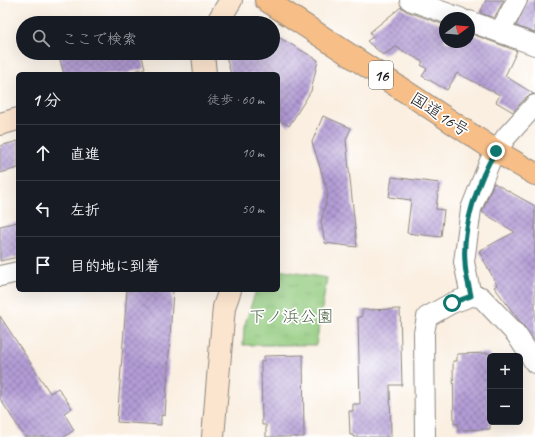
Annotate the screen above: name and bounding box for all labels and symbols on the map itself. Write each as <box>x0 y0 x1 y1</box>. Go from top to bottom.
north arrow <box>439 12 475 48</box>
road number: 16 <box>369 61 393 89</box>
street label: 国道16号 <box>406 88 473 141</box>
route end <box>487 142 505 160</box>
route start <box>443 294 461 312</box>
park label: 下ノ浜公園 <box>249 306 334 327</box>

